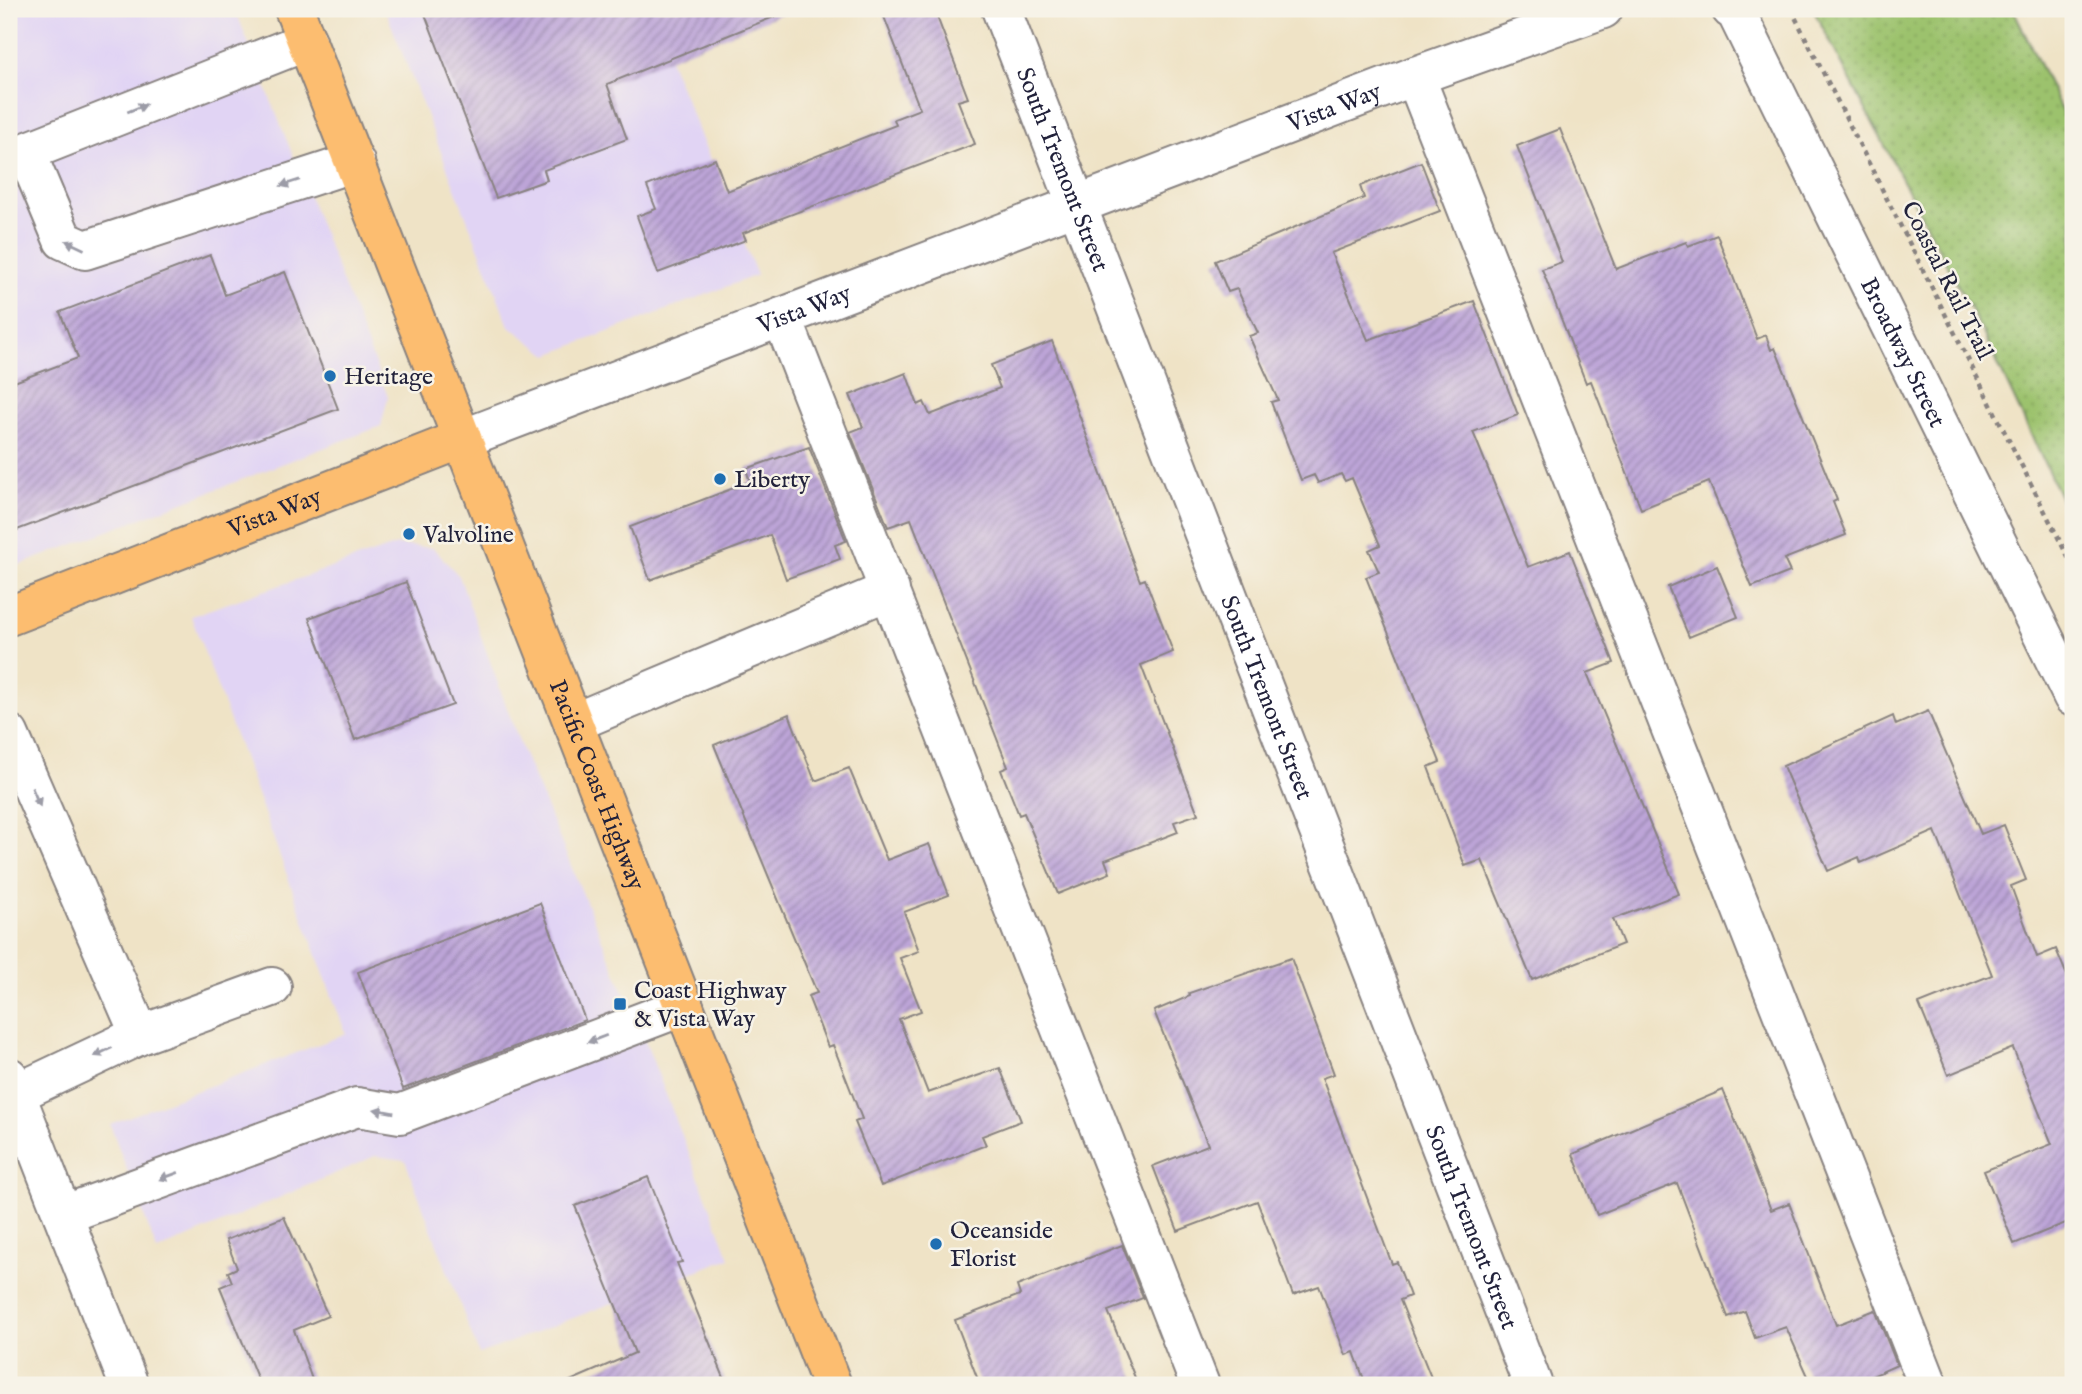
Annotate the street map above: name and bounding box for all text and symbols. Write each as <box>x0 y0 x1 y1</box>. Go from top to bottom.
street label: South Tremont Street <box>1008 63 1115 277</box>
street label: Vista Way <box>1282 76 1386 141</box>
one-way arrow <box>126 103 147 114</box>
one-way arrow <box>280 179 301 189</box>
street label: Coastal Rail Trail <box>1893 196 2000 366</box>
one-way arrow <box>65 239 85 251</box>
street label: Broadway Street <box>1852 273 1952 433</box>
street label: Vista Way <box>752 278 856 342</box>
place label: Heritage <box>344 362 433 393</box>
marker: Heritage <box>322 368 338 384</box>
place label: Liberty <box>734 465 810 496</box>
marker: Liberty <box>712 471 728 487</box>
street label: Vista Way <box>223 481 326 546</box>
place label: Valvoline <box>422 520 514 551</box>
marker: Valvoline <box>401 526 417 542</box>
street label: South Tremont Street <box>1212 591 1319 804</box>
street label: Pacific Coast Highway <box>541 676 651 895</box>
one-way arrow <box>30 787 42 807</box>
place label: Coast Highway & Vista Way <box>634 976 787 1035</box>
marker: Coast Highway & Vista Way <box>612 996 628 1012</box>
one-way arrow <box>587 1034 608 1045</box>
one-way arrow <box>93 1047 113 1058</box>
one-way arrow <box>373 1106 395 1117</box>
street label: South Tremont Street <box>1417 1121 1524 1334</box>
one-way arrow <box>159 1171 180 1182</box>
place label: Oceanside Florist <box>950 1216 1053 1275</box>
marker: Oceanside Florist <box>928 1236 944 1252</box>

